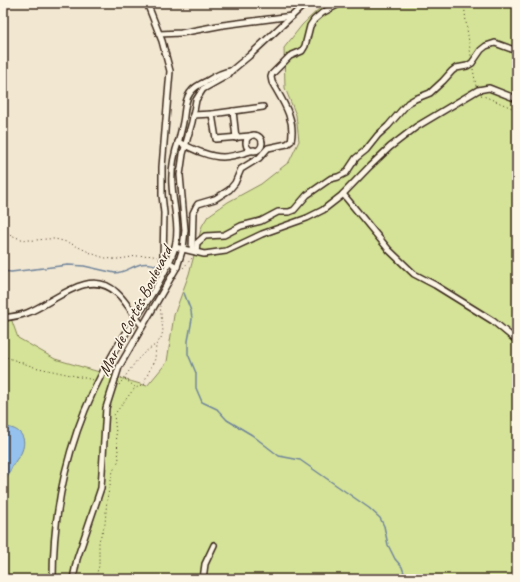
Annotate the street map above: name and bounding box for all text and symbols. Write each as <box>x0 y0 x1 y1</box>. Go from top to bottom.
street label: Mar de Cortés Boulevard <box>93 240 178 379</box>

